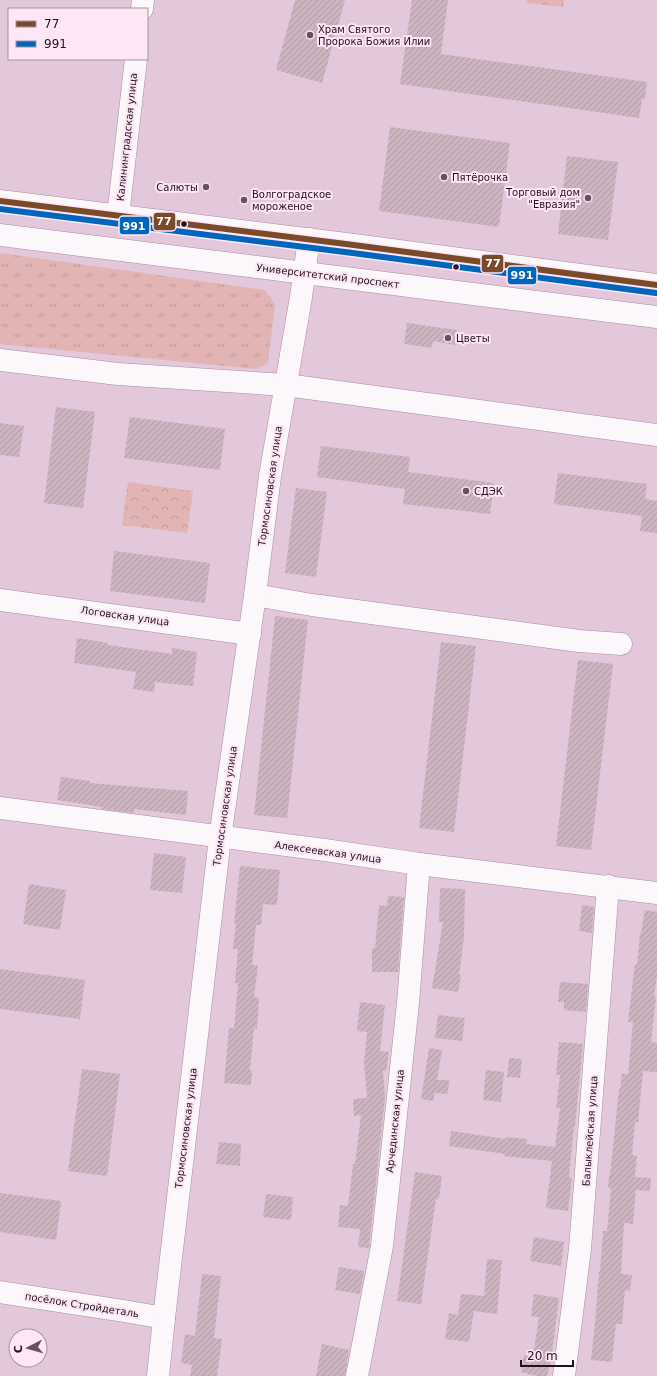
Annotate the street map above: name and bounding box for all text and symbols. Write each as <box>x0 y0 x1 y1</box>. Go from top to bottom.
legend <box>8 8 148 60</box>
text: 77 <box>44 17 59 31</box>
place label: Храм Святого Пророка Божия Илии <box>318 24 430 47</box>
marker: Храм Святого Пророка Божия Илии <box>305 30 315 40</box>
text: 991 <box>44 37 67 51</box>
street label: Калининградская улица <box>115 72 139 202</box>
marker: Пятёрочка <box>439 172 449 182</box>
place label: Пятёрочка <box>452 172 508 183</box>
place label: Салюты <box>156 182 198 193</box>
marker: Салюты <box>201 182 211 192</box>
place label: Торговый дом "Евразия" <box>505 187 580 210</box>
place label: Волгоградское мороженое <box>252 189 331 212</box>
marker: Торговый дом "Евразия" <box>583 193 593 203</box>
marker: Волгоградское мороженое <box>239 195 249 205</box>
line badge: 77 <box>153 212 176 231</box>
text: 77 <box>156 215 172 228</box>
line badge: 991 <box>119 216 150 235</box>
unlabelled marker <box>179 219 189 229</box>
text: 991 <box>123 220 145 233</box>
line badge: 77 <box>481 254 504 273</box>
text: 77 <box>485 257 501 270</box>
street label: Университетский проспект <box>256 262 400 290</box>
unlabelled marker <box>451 262 461 272</box>
line badge: 991 <box>507 266 537 285</box>
text: 991 <box>511 269 533 282</box>
marker: Цветы <box>443 333 453 343</box>
place label: Цветы <box>456 333 490 344</box>
street label: Тормосиновская улица <box>256 425 284 548</box>
marker: СДЭК <box>461 486 471 496</box>
place label: СДЭК <box>474 486 503 497</box>
street label: Логовская улица <box>80 604 170 628</box>
street label: Тормосиновская улица <box>211 745 239 868</box>
street label: Алексеевская улица <box>274 839 382 865</box>
street label: Тормосиновская улица <box>173 1067 199 1190</box>
street label: Арчединская улица <box>384 1069 406 1173</box>
street label: Балыклейская улица <box>581 1075 599 1187</box>
street label: посёлок Стройдеталь <box>24 1291 140 1319</box>
north arrow <box>8 1328 48 1368</box>
scale bar <box>521 1342 573 1368</box>
text: С <box>12 1344 25 1354</box>
text: 20 m <box>527 1349 558 1363</box>

